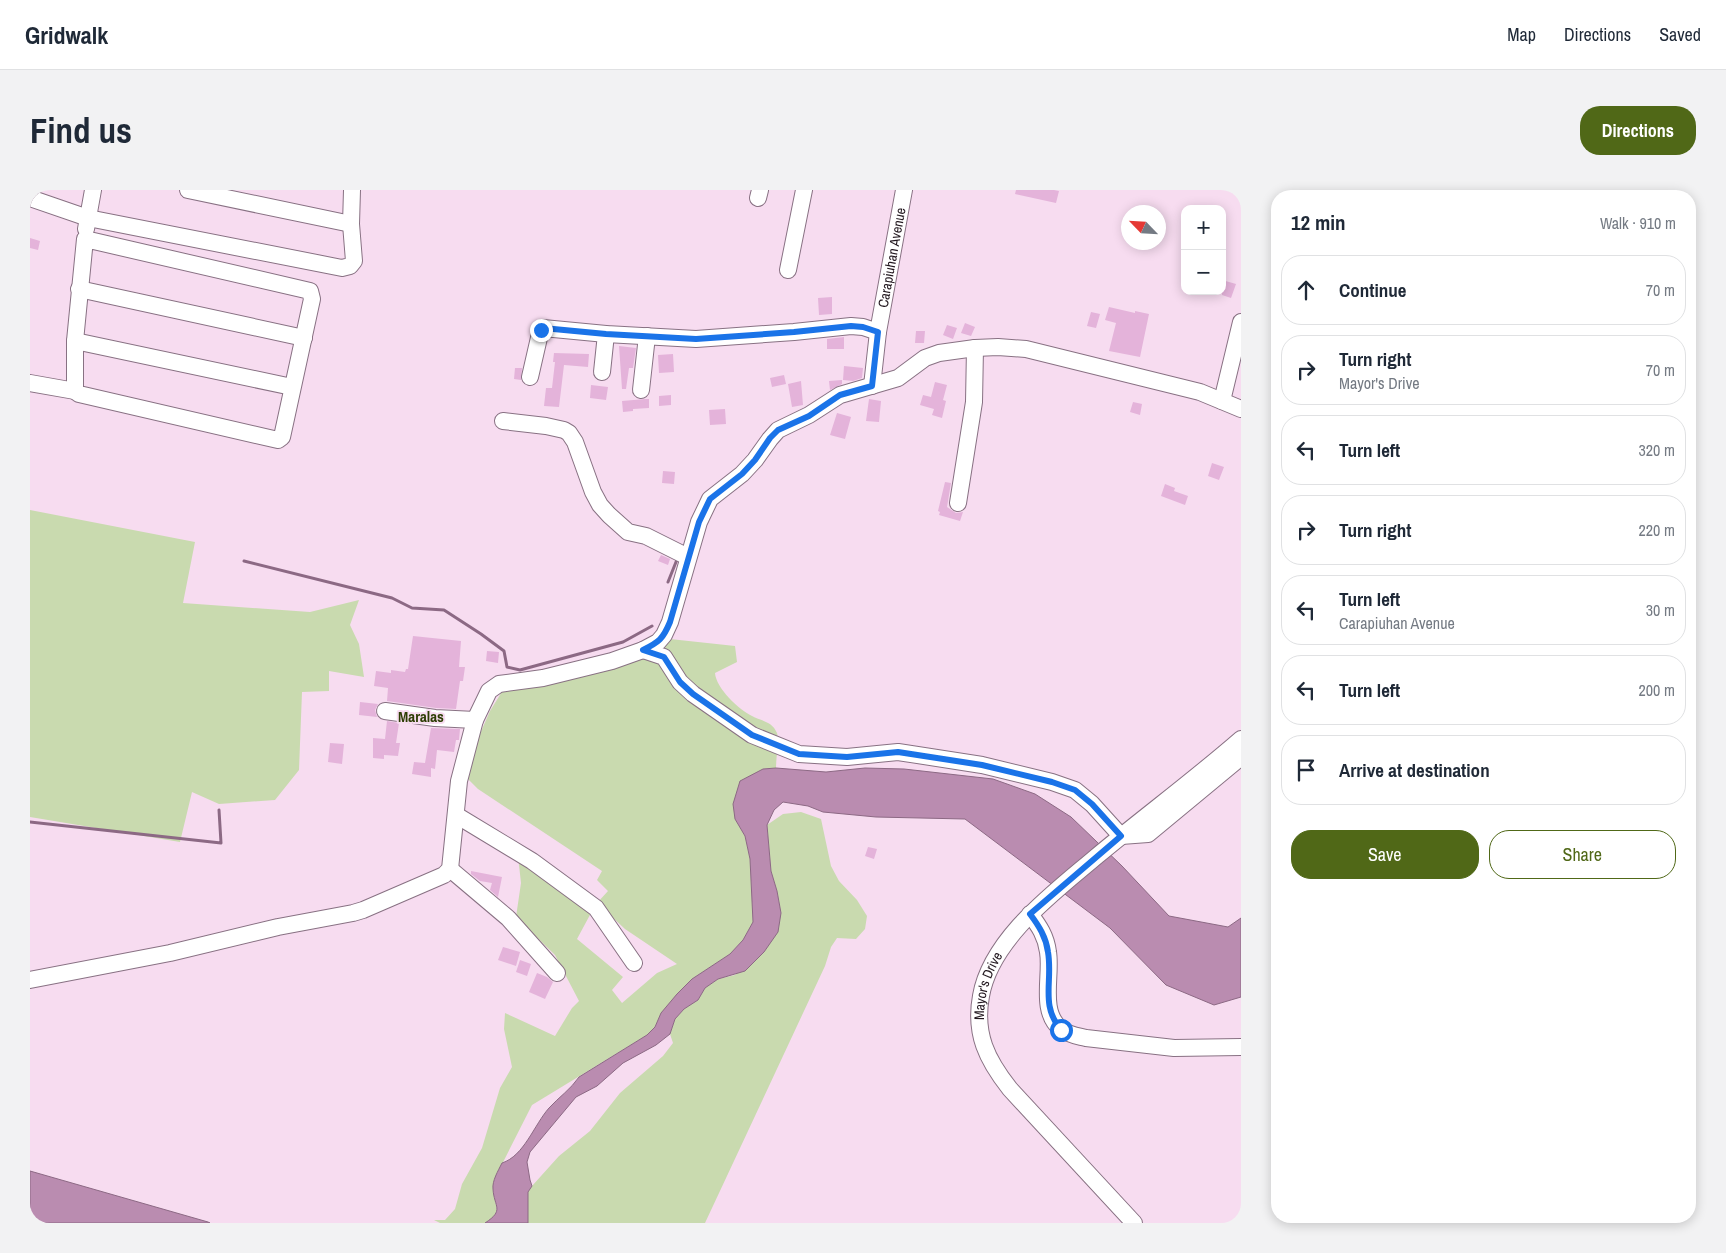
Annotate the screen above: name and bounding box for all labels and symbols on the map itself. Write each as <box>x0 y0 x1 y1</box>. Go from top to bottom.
north arrow <box>1121 205 1166 250</box>
street label: Carapiuhan Avenue <box>874 206 910 309</box>
route end <box>530 319 553 342</box>
district label: Maralas <box>398 706 444 727</box>
street label: Mayor's Drive <box>970 948 1006 1020</box>
route start <box>1050 1019 1073 1042</box>

